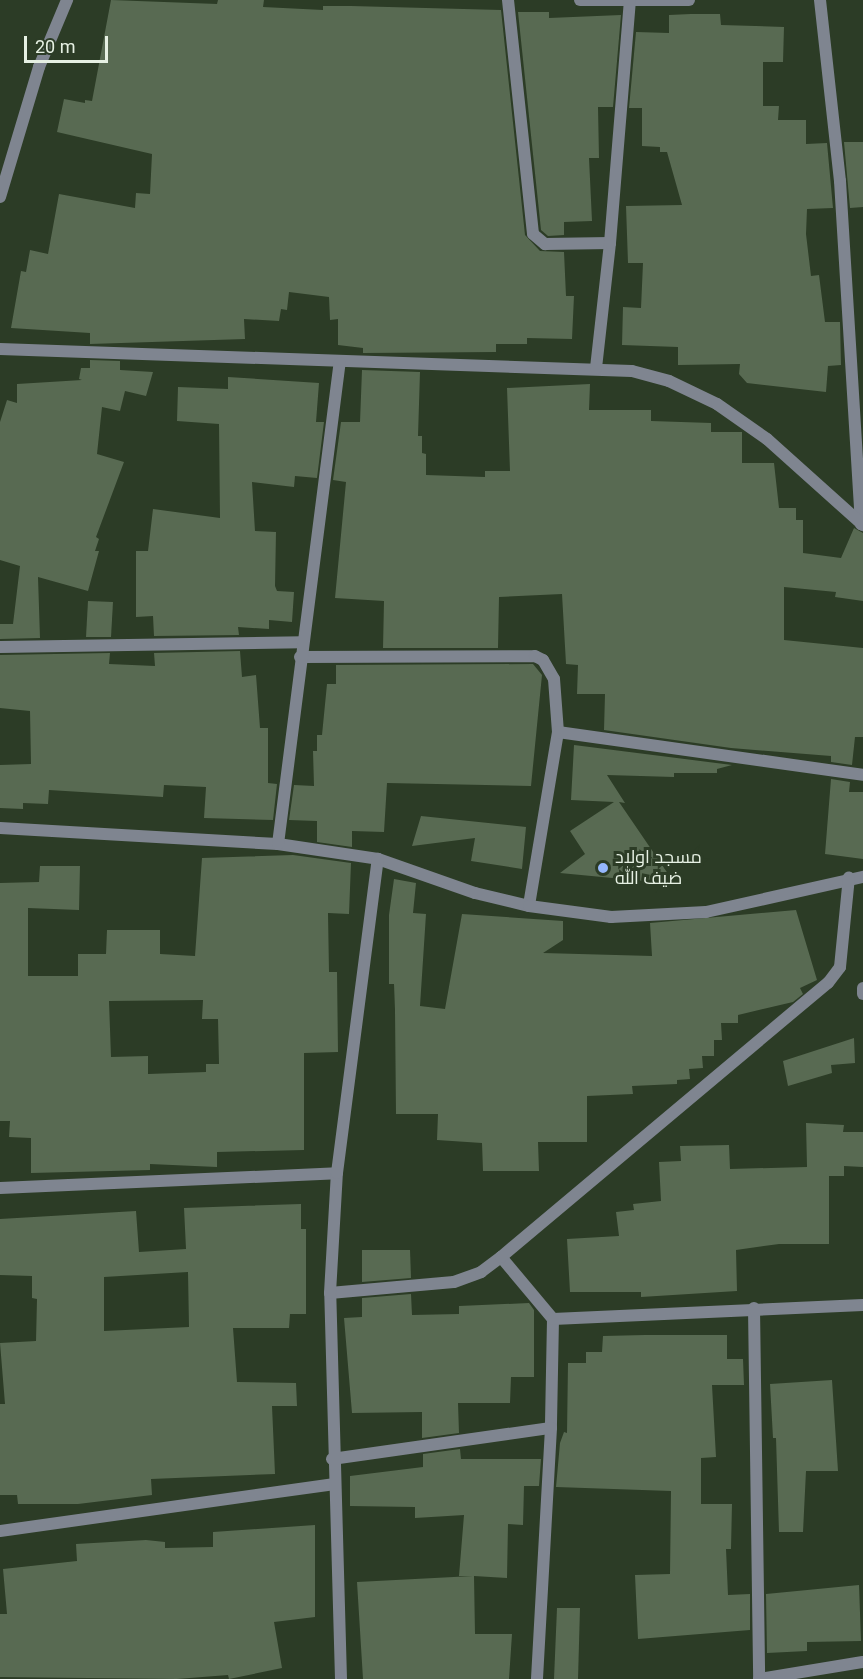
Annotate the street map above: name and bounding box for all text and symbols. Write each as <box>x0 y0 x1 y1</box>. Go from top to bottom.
scale bar <box>27 24 111 62</box>
text: 20 m <box>35 36 75 57</box>
place label: مسجد اولاد ضيف الله <box>615 847 702 890</box>
marker: مسجد اولاد ضيف الله <box>596 861 610 875</box>

